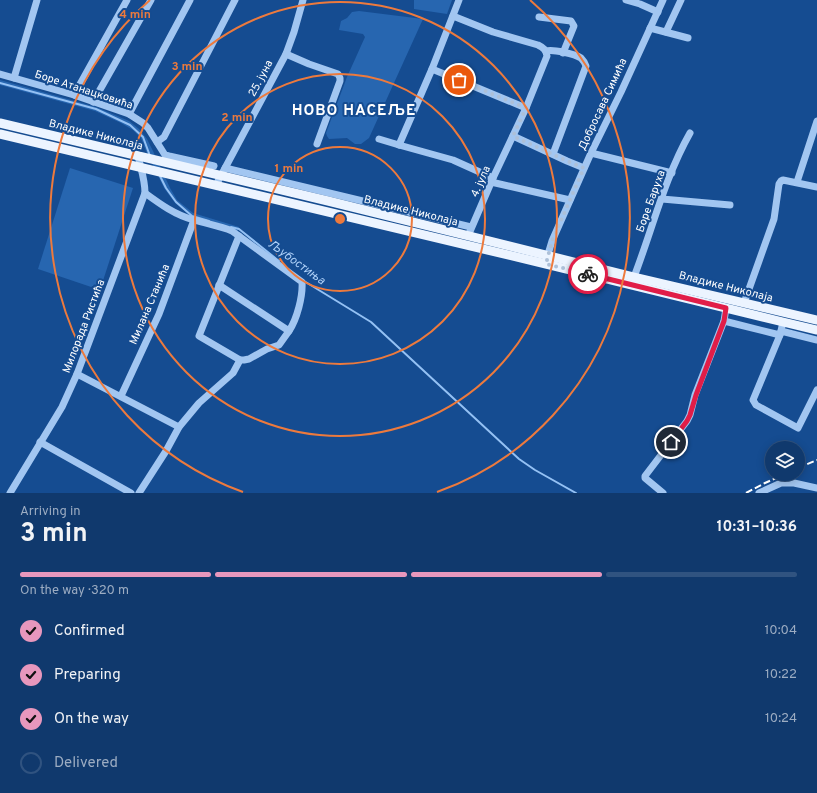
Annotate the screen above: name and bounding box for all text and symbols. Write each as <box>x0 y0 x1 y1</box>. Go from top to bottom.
text: 4 min <box>119 7 151 23</box>
street label: Добросава Симића <box>575 56 631 153</box>
street label: 25. јуна <box>245 58 276 99</box>
text: 3 min <box>171 59 203 75</box>
pin <box>442 63 476 97</box>
street label: Боре Атанацковића <box>33 67 135 113</box>
icon: bag <box>448 69 470 91</box>
district label: НОВО НАСЕЉЕ <box>292 102 416 121</box>
text: 2 min <box>221 110 253 126</box>
street label: Владике Николаја <box>47 117 144 153</box>
text: 1 min <box>275 161 303 177</box>
street label: 4. јула <box>468 163 494 199</box>
street label: Боре Баруха <box>633 168 669 234</box>
street label: Владике Николаја <box>362 193 459 229</box>
centre of rings <box>333 212 347 226</box>
water label: Љубостиња <box>265 237 329 289</box>
courier <box>568 254 608 294</box>
street label: Милана Станића <box>127 262 173 347</box>
icon: bike <box>577 263 599 285</box>
street label: Владике Николаја <box>677 269 774 305</box>
street label: Милорада Ристића <box>60 277 108 375</box>
pin <box>654 425 688 459</box>
icon: home <box>660 431 682 453</box>
map controls <box>765 441 805 481</box>
button: layers <box>765 441 805 481</box>
text: Arriving in <box>20 504 81 520</box>
text: 3 min <box>20 518 88 551</box>
text: 10:31–10:36 <box>717 518 797 537</box>
text: On the way · 320 m <box>20 583 129 599</box>
icon: check <box>20 620 42 642</box>
text: Confirmed <box>54 622 125 641</box>
text: 10:04 <box>764 623 797 639</box>
icon: check <box>20 664 42 686</box>
text: Preparing <box>54 666 121 685</box>
text: 10:22 <box>765 667 797 683</box>
icon: check <box>20 708 42 730</box>
text: On the way <box>54 710 129 729</box>
text: 10:24 <box>765 711 797 727</box>
text: Delivered <box>54 754 118 773</box>

